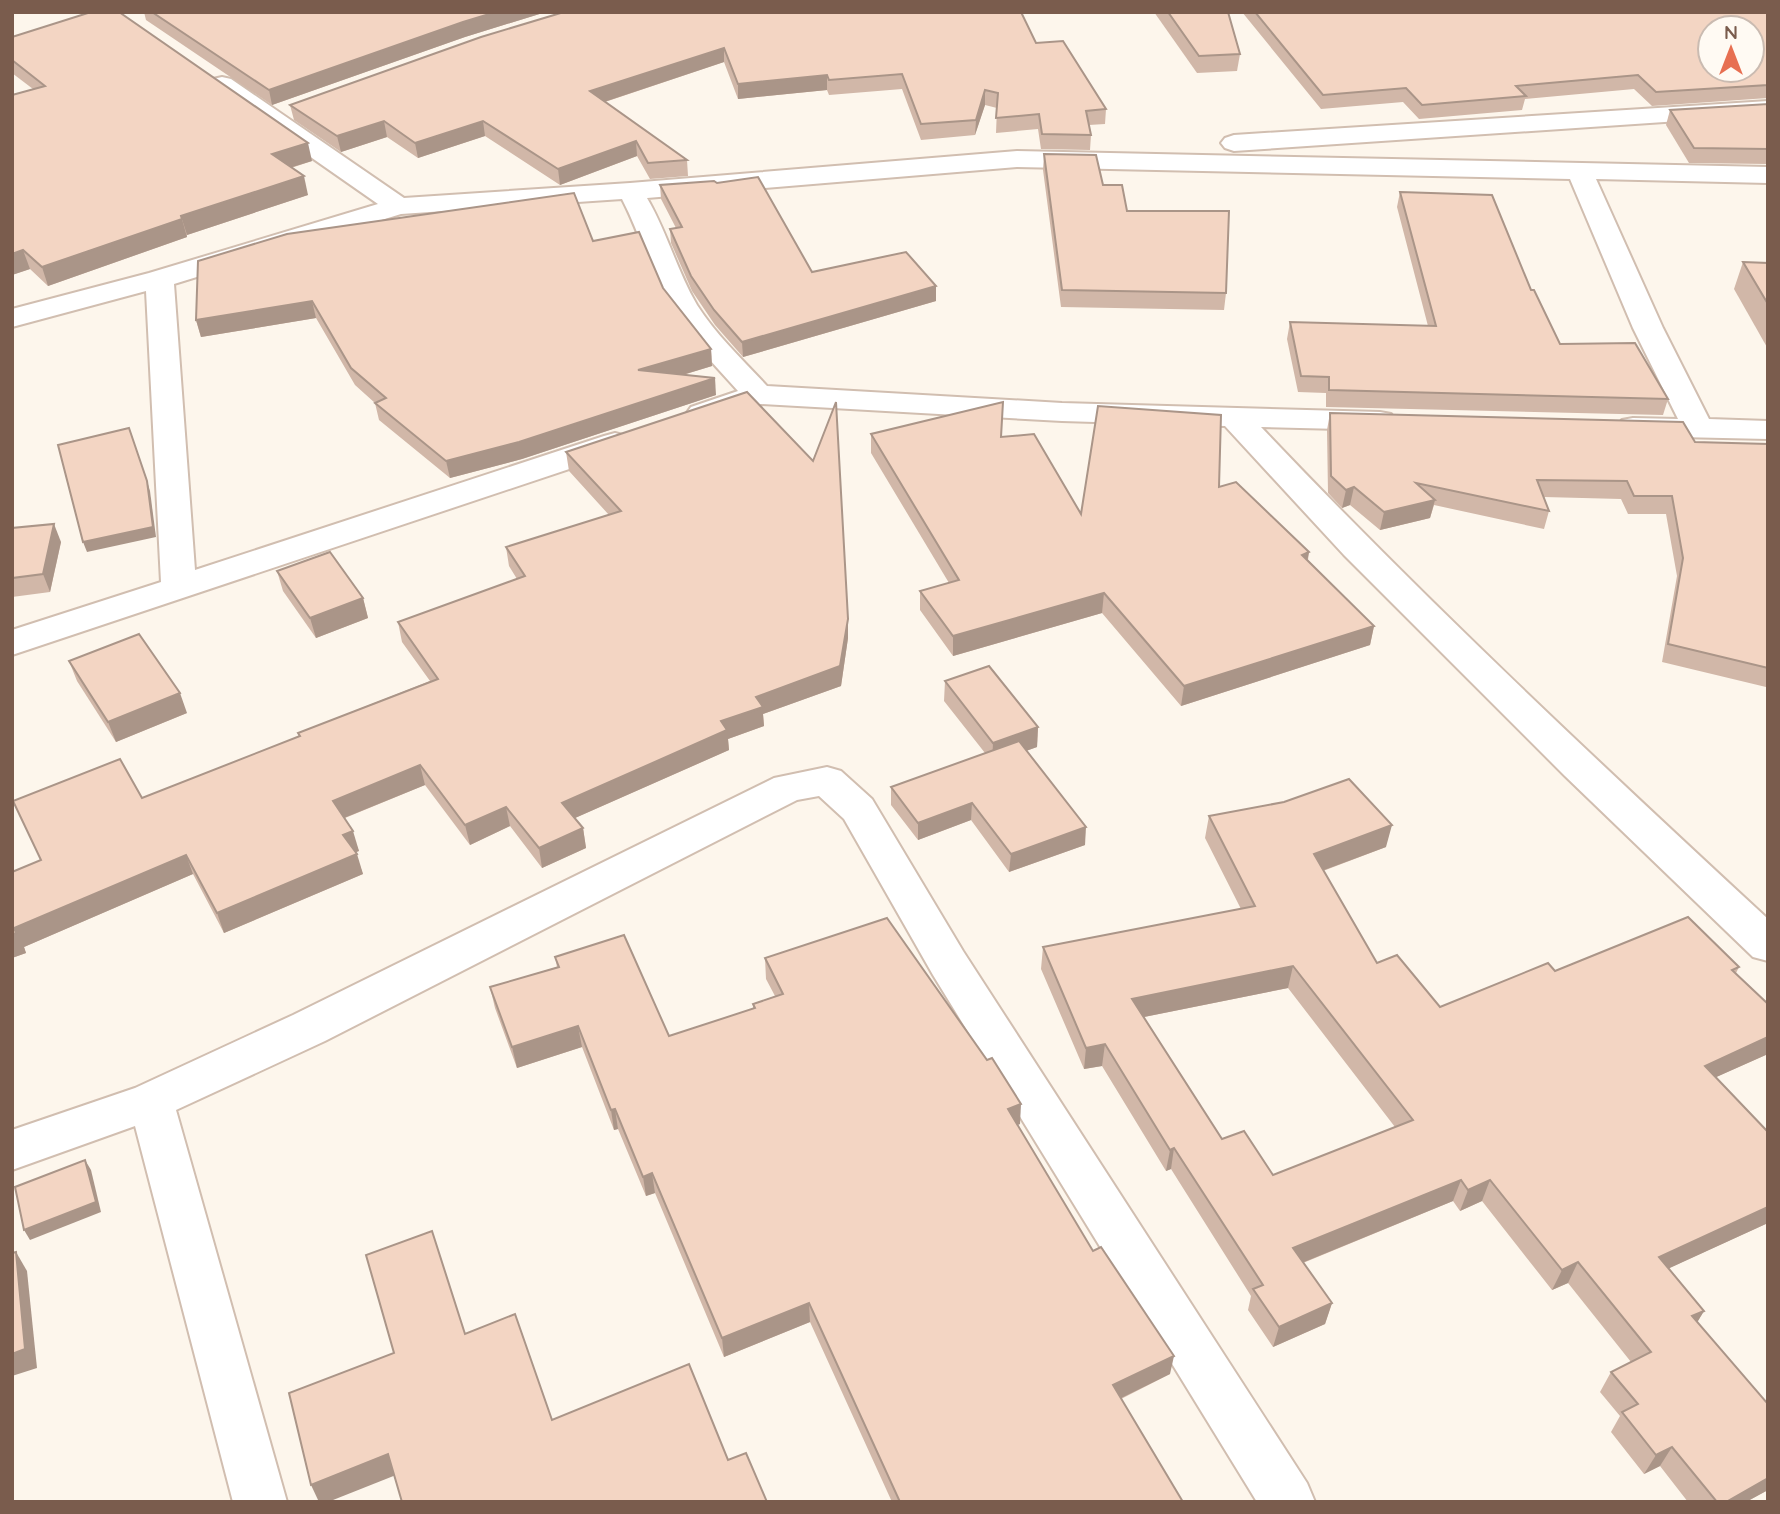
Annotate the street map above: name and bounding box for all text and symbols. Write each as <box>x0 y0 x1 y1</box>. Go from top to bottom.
north arrow <box>1696 14 1766 84</box>
text: N <box>1724 20 1738 44</box>

